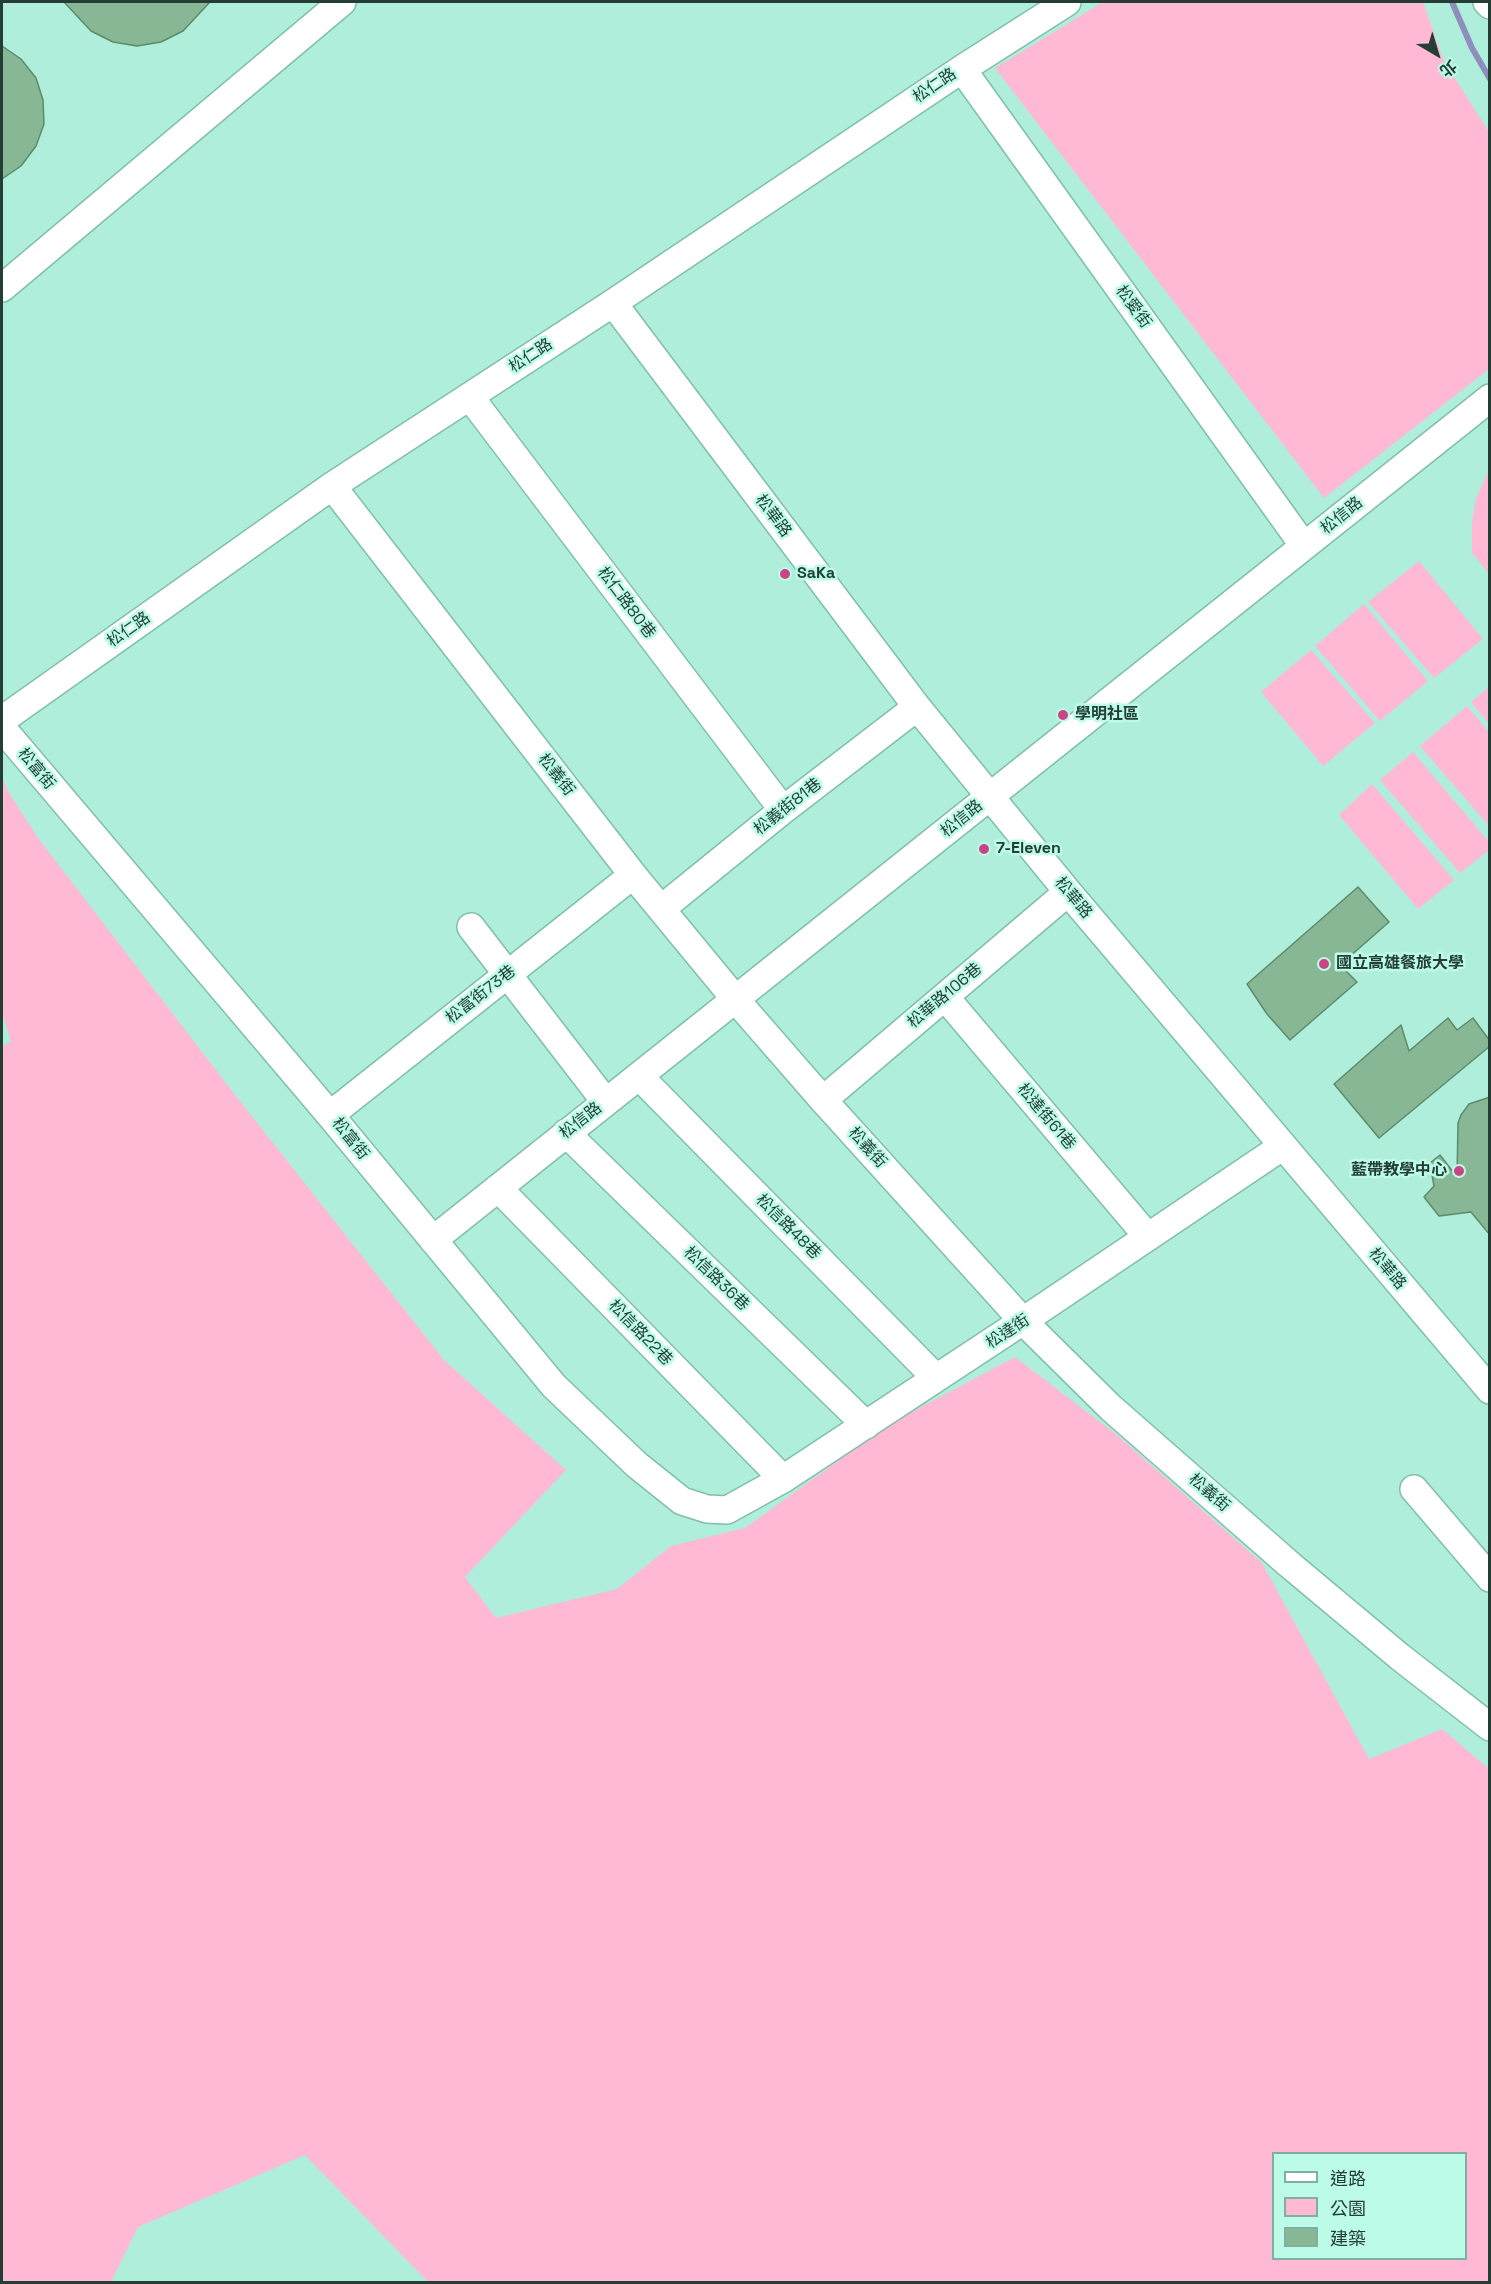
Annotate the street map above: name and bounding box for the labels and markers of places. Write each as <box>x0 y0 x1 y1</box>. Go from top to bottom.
place label: SaKa <box>797 564 835 584</box>
marker: SaKa <box>778 567 792 581</box>
place label: 學明社區 <box>1075 705 1139 725</box>
marker: 學明社區 <box>1056 708 1070 722</box>
place label: 7-Eleven <box>996 839 1061 859</box>
marker: 7-Eleven <box>977 842 991 856</box>
place label: 國立高雄餐旅大學 <box>1336 954 1464 974</box>
marker: 國立高雄餐旅大學 <box>1317 957 1331 971</box>
place label: 藍帶教學中心 <box>1351 1161 1447 1181</box>
marker: 藍帶教學中心 <box>1452 1164 1466 1178</box>

